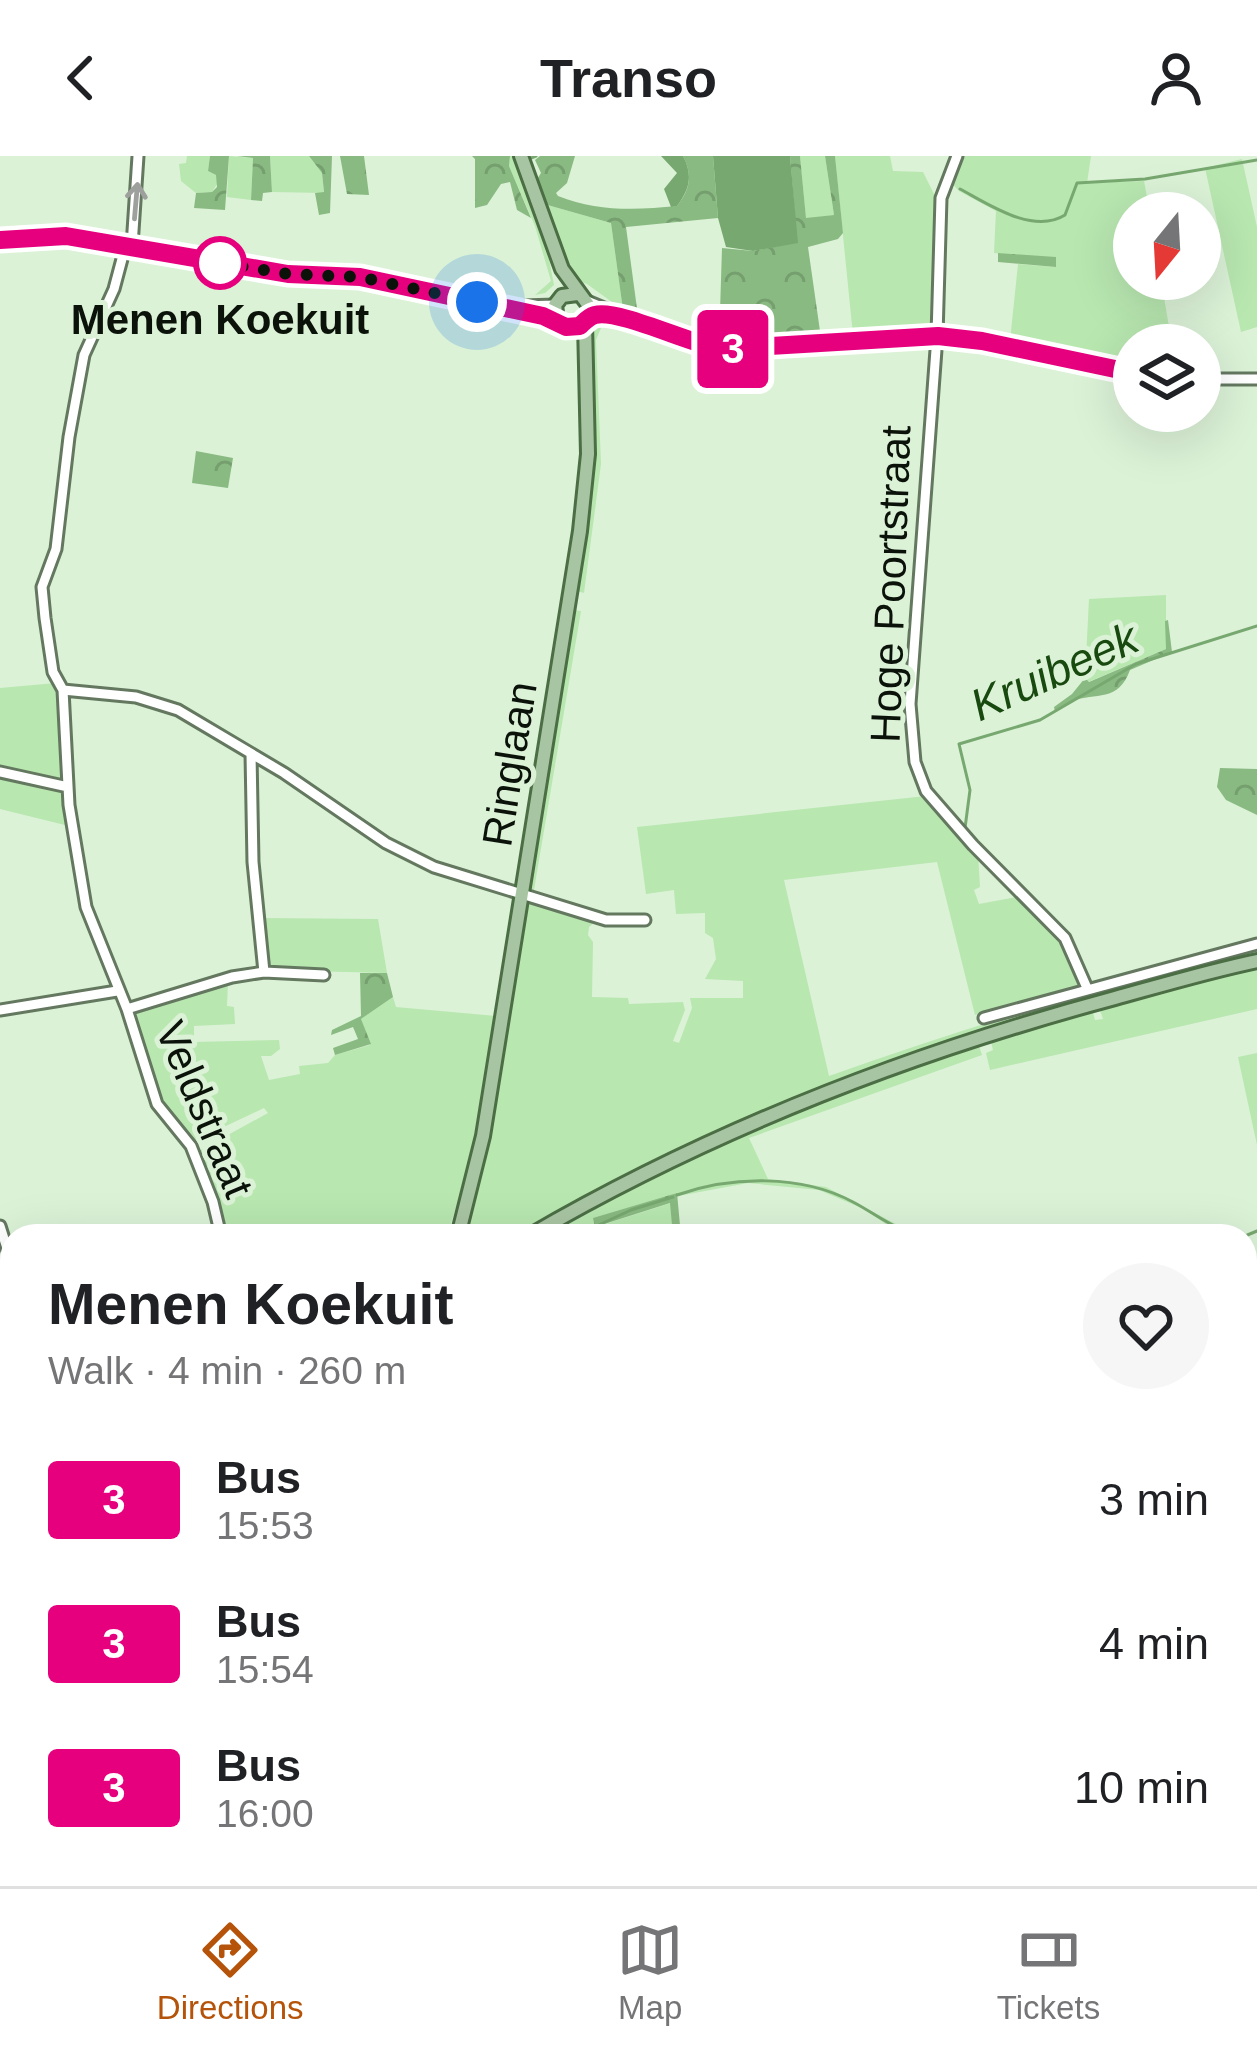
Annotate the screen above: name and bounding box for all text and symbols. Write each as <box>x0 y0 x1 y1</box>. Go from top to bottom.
icon: back <box>48 45 114 111</box>
icon: person <box>1143 45 1209 111</box>
text: Transo <box>540 48 717 108</box>
one-way arrow <box>125 182 148 221</box>
north arrow <box>1113 192 1221 300</box>
map controls <box>1113 192 1221 432</box>
marker: Menen Koekuit <box>195 238 245 288</box>
your location <box>447 272 507 332</box>
place label: Menen Koekuit <box>71 296 369 343</box>
line badge: 3 <box>694 310 772 388</box>
button: layers <box>1113 324 1221 432</box>
text: 3 <box>721 325 745 372</box>
street label: Hoge Poortstraat <box>861 424 920 743</box>
water label: Kruibeek <box>963 611 1148 731</box>
street label: Ringlaan <box>473 679 546 850</box>
street label: Veldstraat <box>146 1014 263 1205</box>
button: heart <box>1083 1263 1209 1389</box>
text: Menen Koekuit <box>48 1272 453 1336</box>
text: Walk · 4 min · 260 m <box>48 1349 406 1392</box>
text: Bus <box>216 1452 301 1503</box>
text: 3 min <box>1099 1474 1209 1525</box>
text: 3 <box>102 1476 126 1523</box>
text: 15:53 <box>216 1504 314 1547</box>
text: Bus <box>216 1596 301 1647</box>
text: 4 min <box>1099 1618 1209 1669</box>
text: 3 <box>102 1620 126 1667</box>
text: 15:54 <box>216 1648 314 1691</box>
text: Bus <box>216 1740 301 1791</box>
text: 10 min <box>1074 1762 1209 1813</box>
text: 3 <box>102 1764 126 1811</box>
text: 16:00 <box>216 1792 314 1835</box>
tab: Directions <box>157 1917 304 2027</box>
tab: Map <box>617 1917 683 2027</box>
tab: Tickets <box>997 1917 1100 2027</box>

